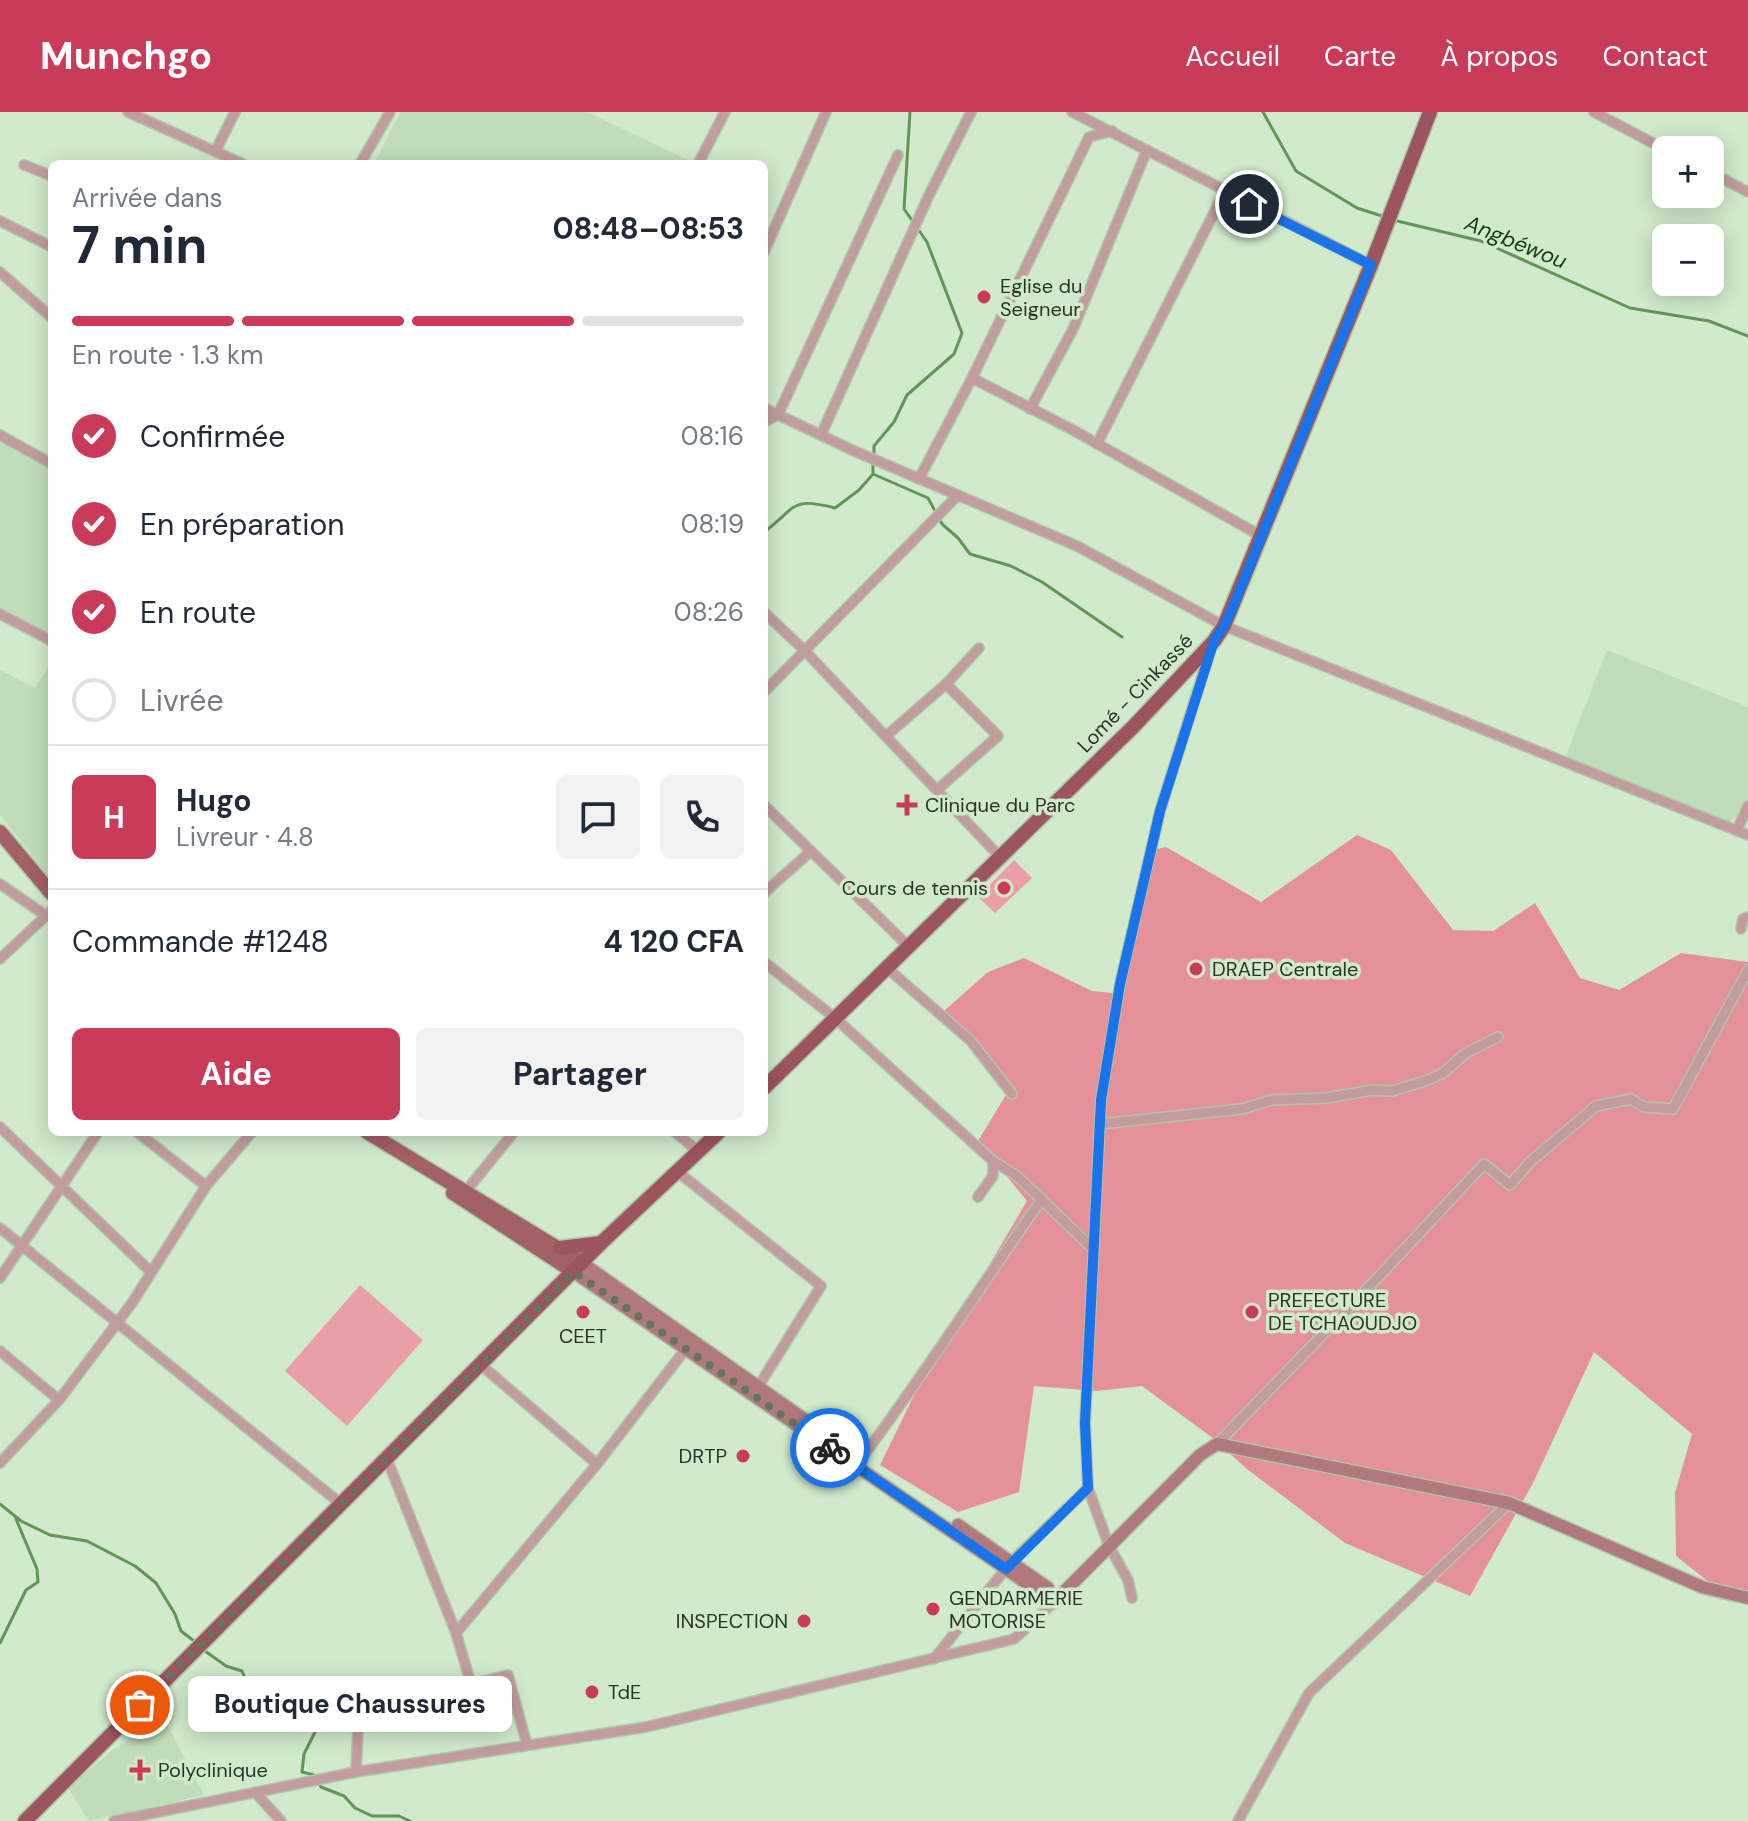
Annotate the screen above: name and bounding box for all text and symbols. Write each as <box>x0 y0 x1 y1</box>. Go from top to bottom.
text: Munchgo <box>40 31 212 81</box>
text: Accueil <box>1185 38 1280 75</box>
text: Carte <box>1324 38 1396 75</box>
text: À propos <box>1440 38 1558 75</box>
text: Contact <box>1602 38 1708 75</box>
map controls <box>1652 136 1724 296</box>
button: + <box>1652 136 1724 208</box>
pin <box>1215 170 1283 238</box>
text: Arrivée dans <box>72 181 223 215</box>
icon: home <box>1227 182 1271 226</box>
water label: Angbéwou <box>1460 208 1572 276</box>
text: 08:48–08:53 <box>552 209 744 248</box>
text: 7 min <box>72 211 207 279</box>
button: − <box>1652 224 1724 296</box>
place label: Eglise du Seigneur <box>1000 273 1082 322</box>
marker: Eglise du Seigneur <box>975 288 993 306</box>
text: En route · 1.3 km <box>72 338 263 372</box>
icon: check <box>72 414 116 458</box>
text: Confirmée <box>140 417 285 456</box>
text: 08:16 <box>681 419 744 453</box>
icon: check <box>72 502 116 546</box>
text: En préparation <box>140 505 345 544</box>
text: 08:19 <box>681 507 744 541</box>
icon: check <box>72 590 116 634</box>
text: En route <box>140 593 256 632</box>
text: 08:26 <box>674 595 744 629</box>
street label: Lomé - Cinkassé <box>1072 628 1198 758</box>
text: Livrée <box>140 681 223 720</box>
button: chat <box>556 775 640 859</box>
button: phone <box>660 775 744 859</box>
text: Hugo <box>176 781 251 820</box>
place label: Clinique du Parc <box>925 792 1075 818</box>
marker: Clinique du Parc <box>896 794 918 816</box>
text: H <box>103 798 125 837</box>
text: Livreur · 4.8 <box>176 820 314 854</box>
place label: Cours de tennis <box>842 875 988 901</box>
marker: Cours de tennis <box>995 879 1013 897</box>
text: Commande #1248 <box>72 922 329 961</box>
text: 4 120 CFA <box>603 922 744 961</box>
place label: DRAEP Centrale <box>1212 956 1358 982</box>
marker: DRAEP Centrale <box>1187 960 1205 978</box>
button: Aide <box>72 1028 400 1120</box>
button: Partager <box>416 1028 744 1120</box>
place label: PREFECTURE DE TCHAOUDJO <box>1268 1287 1417 1336</box>
marker: CEET <box>574 1303 592 1321</box>
marker: PREFECTURE DE TCHAOUDJO <box>1243 1303 1261 1321</box>
place label: CEET <box>559 1323 607 1349</box>
courier <box>790 1408 870 1488</box>
icon: bike <box>808 1426 852 1470</box>
place label: DRTP <box>679 1443 727 1469</box>
marker: DRTP <box>734 1447 752 1465</box>
place label: GENDARMERIE MOTORISE <box>949 1585 1083 1634</box>
marker: GENDARMERIE MOTORISE <box>924 1600 942 1618</box>
place label: INSPECTION <box>676 1608 788 1634</box>
marker: INSPECTION <box>795 1612 813 1630</box>
pin <box>106 1671 174 1739</box>
callout: Boutique Chaussures <box>188 1677 512 1733</box>
place label: TdE <box>608 1679 641 1705</box>
icon: bag <box>118 1683 162 1727</box>
marker: TdE <box>583 1683 601 1701</box>
text: Boutique Chaussures <box>214 1687 486 1721</box>
place label: Polyclinique <box>158 1757 268 1783</box>
marker: Polyclinique <box>129 1759 151 1781</box>

